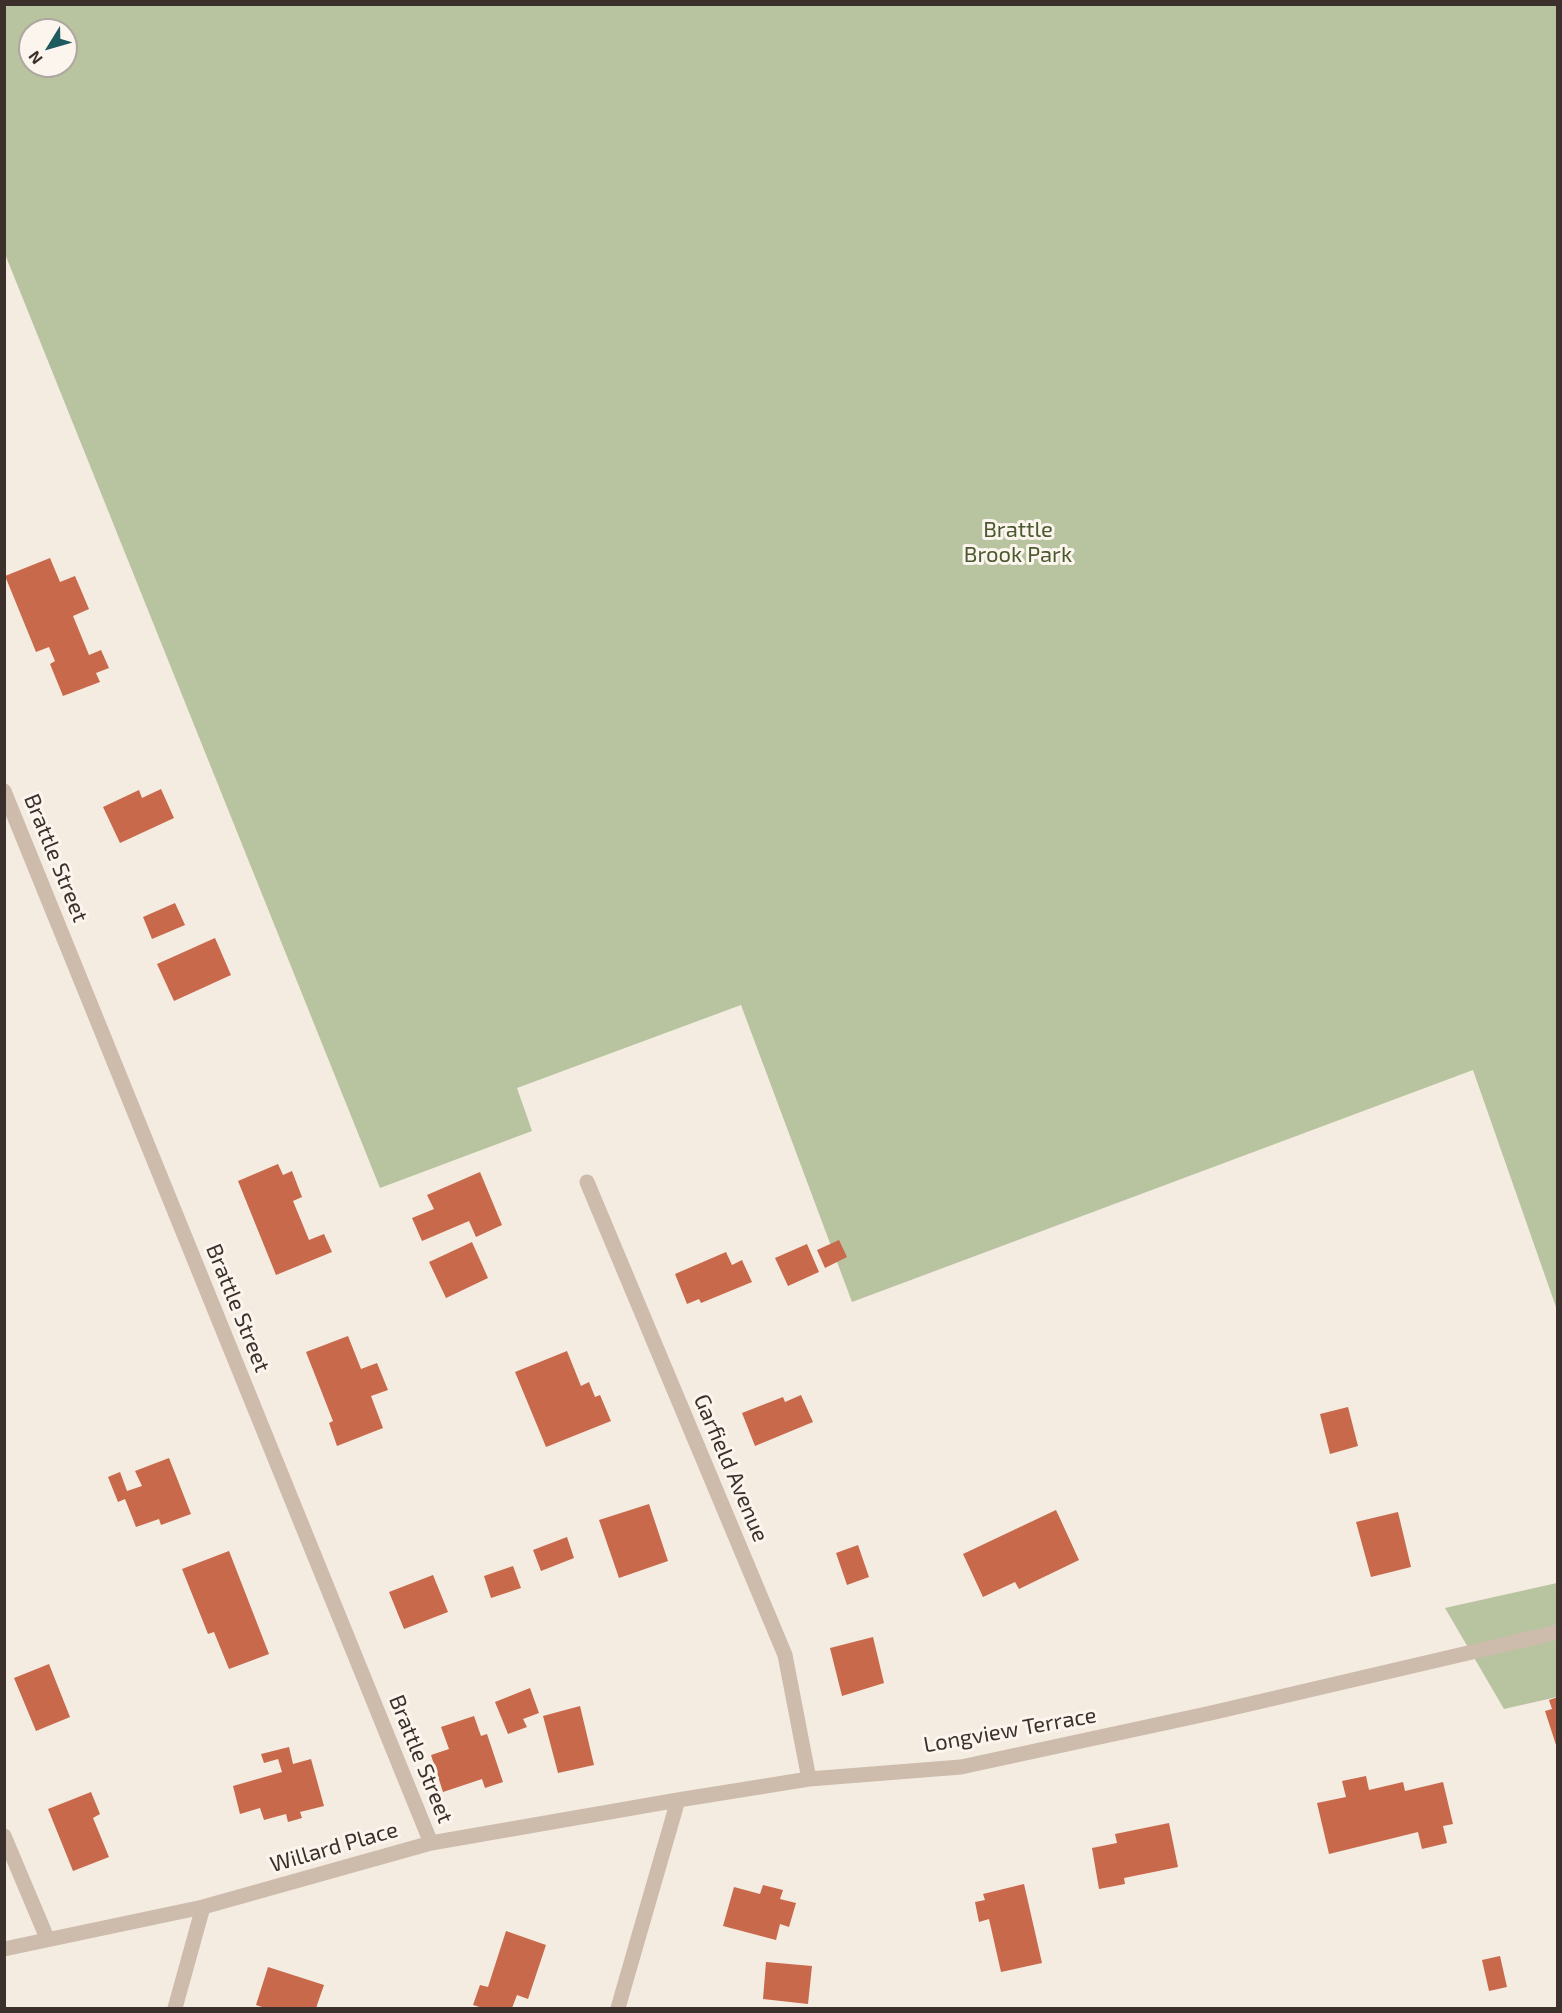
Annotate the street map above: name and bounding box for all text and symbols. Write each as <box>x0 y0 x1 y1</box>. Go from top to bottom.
north arrow <box>18 18 78 78</box>
text: N <box>24 48 46 68</box>
park label: Brattle Brook Park <box>964 517 1072 568</box>
street label: Brattle Street <box>18 790 94 926</box>
street label: Brattle Street <box>200 1240 276 1376</box>
street label: Garfield Avenue <box>688 1390 774 1546</box>
street label: Brattle Street <box>383 1691 459 1827</box>
street label: Longview Terrace <box>922 1702 1098 1758</box>
street label: Willard Place <box>267 1816 401 1878</box>

